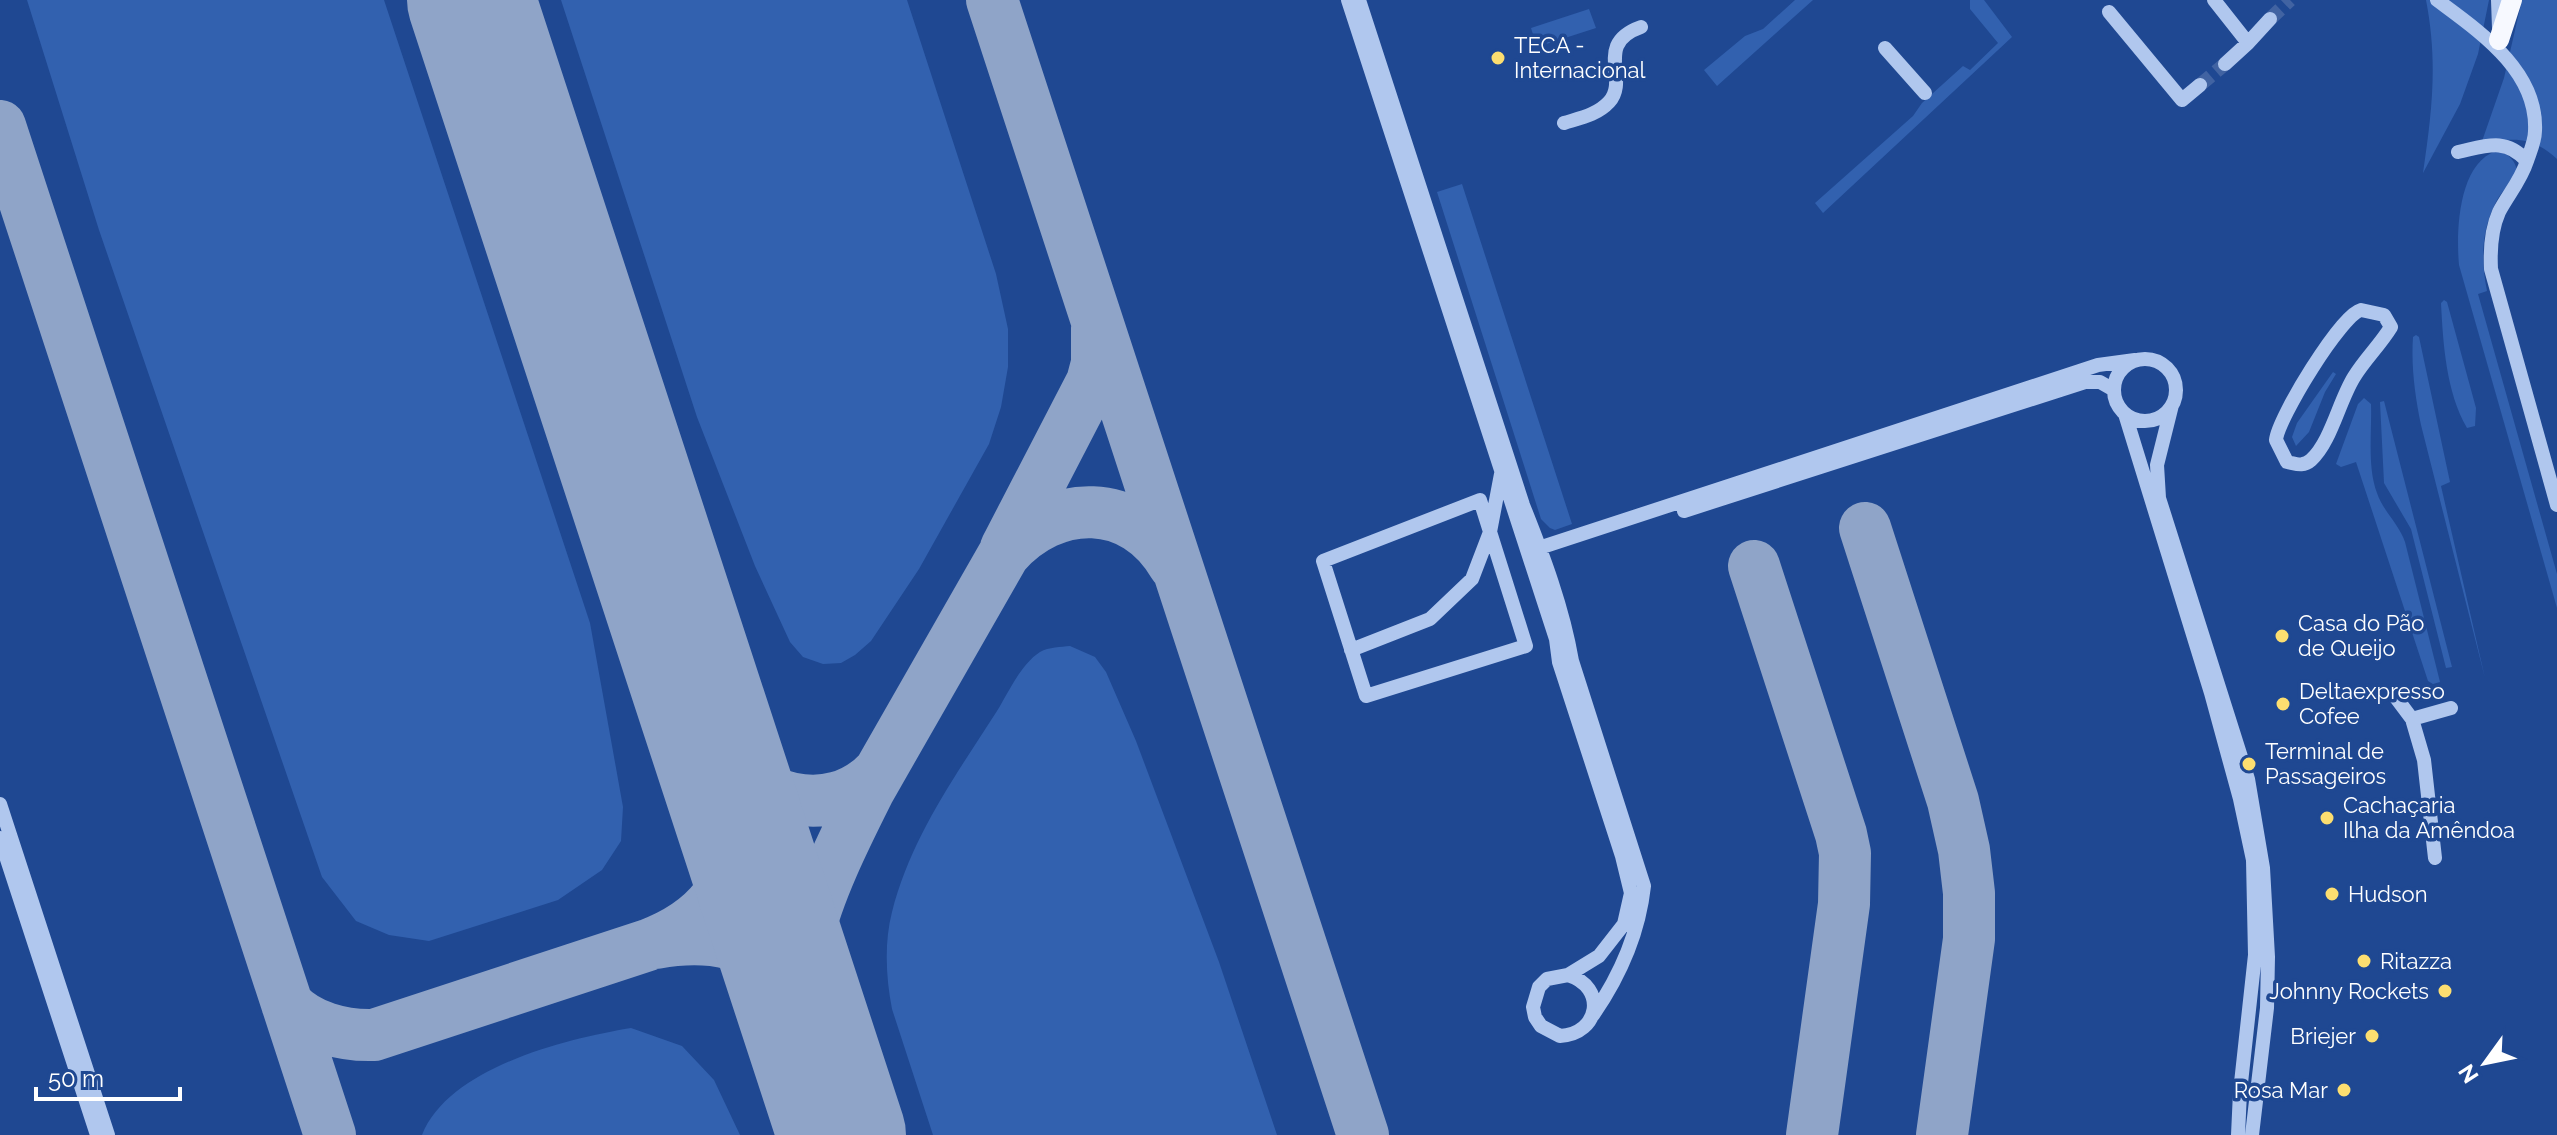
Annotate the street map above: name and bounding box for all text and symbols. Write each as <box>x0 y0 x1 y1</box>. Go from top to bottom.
place label: TECA - Internacional <box>1514 32 1646 83</box>
marker: TECA - Internacional <box>1489 49 1507 67</box>
place label: Casa do Pão de Queijo <box>2298 610 2424 661</box>
marker: Casa do Pão de Queijo <box>2273 627 2291 645</box>
place label: Deltaexpresso Cofee <box>2299 678 2445 729</box>
marker: Deltaexpresso Cofee <box>2274 695 2292 713</box>
place label: Terminal de Passageiros <box>2265 738 2386 789</box>
marker: Terminal de Passageiros <box>2240 755 2258 773</box>
place label: Cachaçaria Ilha da Amêndoa <box>2343 792 2515 843</box>
marker: Cachaçaria Ilha da Amêndoa <box>2318 809 2336 827</box>
place label: Hudson <box>2348 881 2428 907</box>
marker: Hudson <box>2323 885 2341 903</box>
place label: Ritazza <box>2380 948 2452 974</box>
marker: Ritazza <box>2355 952 2373 970</box>
place label: Johnny Rockets <box>2269 978 2429 1004</box>
marker: Johnny Rockets <box>2436 982 2454 1000</box>
place label: Briejer <box>2290 1023 2356 1049</box>
north arrow <box>2445 1023 2525 1103</box>
marker: Briejer <box>2363 1027 2381 1045</box>
scale bar <box>36 1051 180 1101</box>
text: N <box>2453 1060 2484 1088</box>
text: 50 m <box>48 1064 104 1093</box>
place label: Rosa Mar <box>2234 1077 2328 1103</box>
marker: Rosa Mar <box>2335 1081 2353 1099</box>

